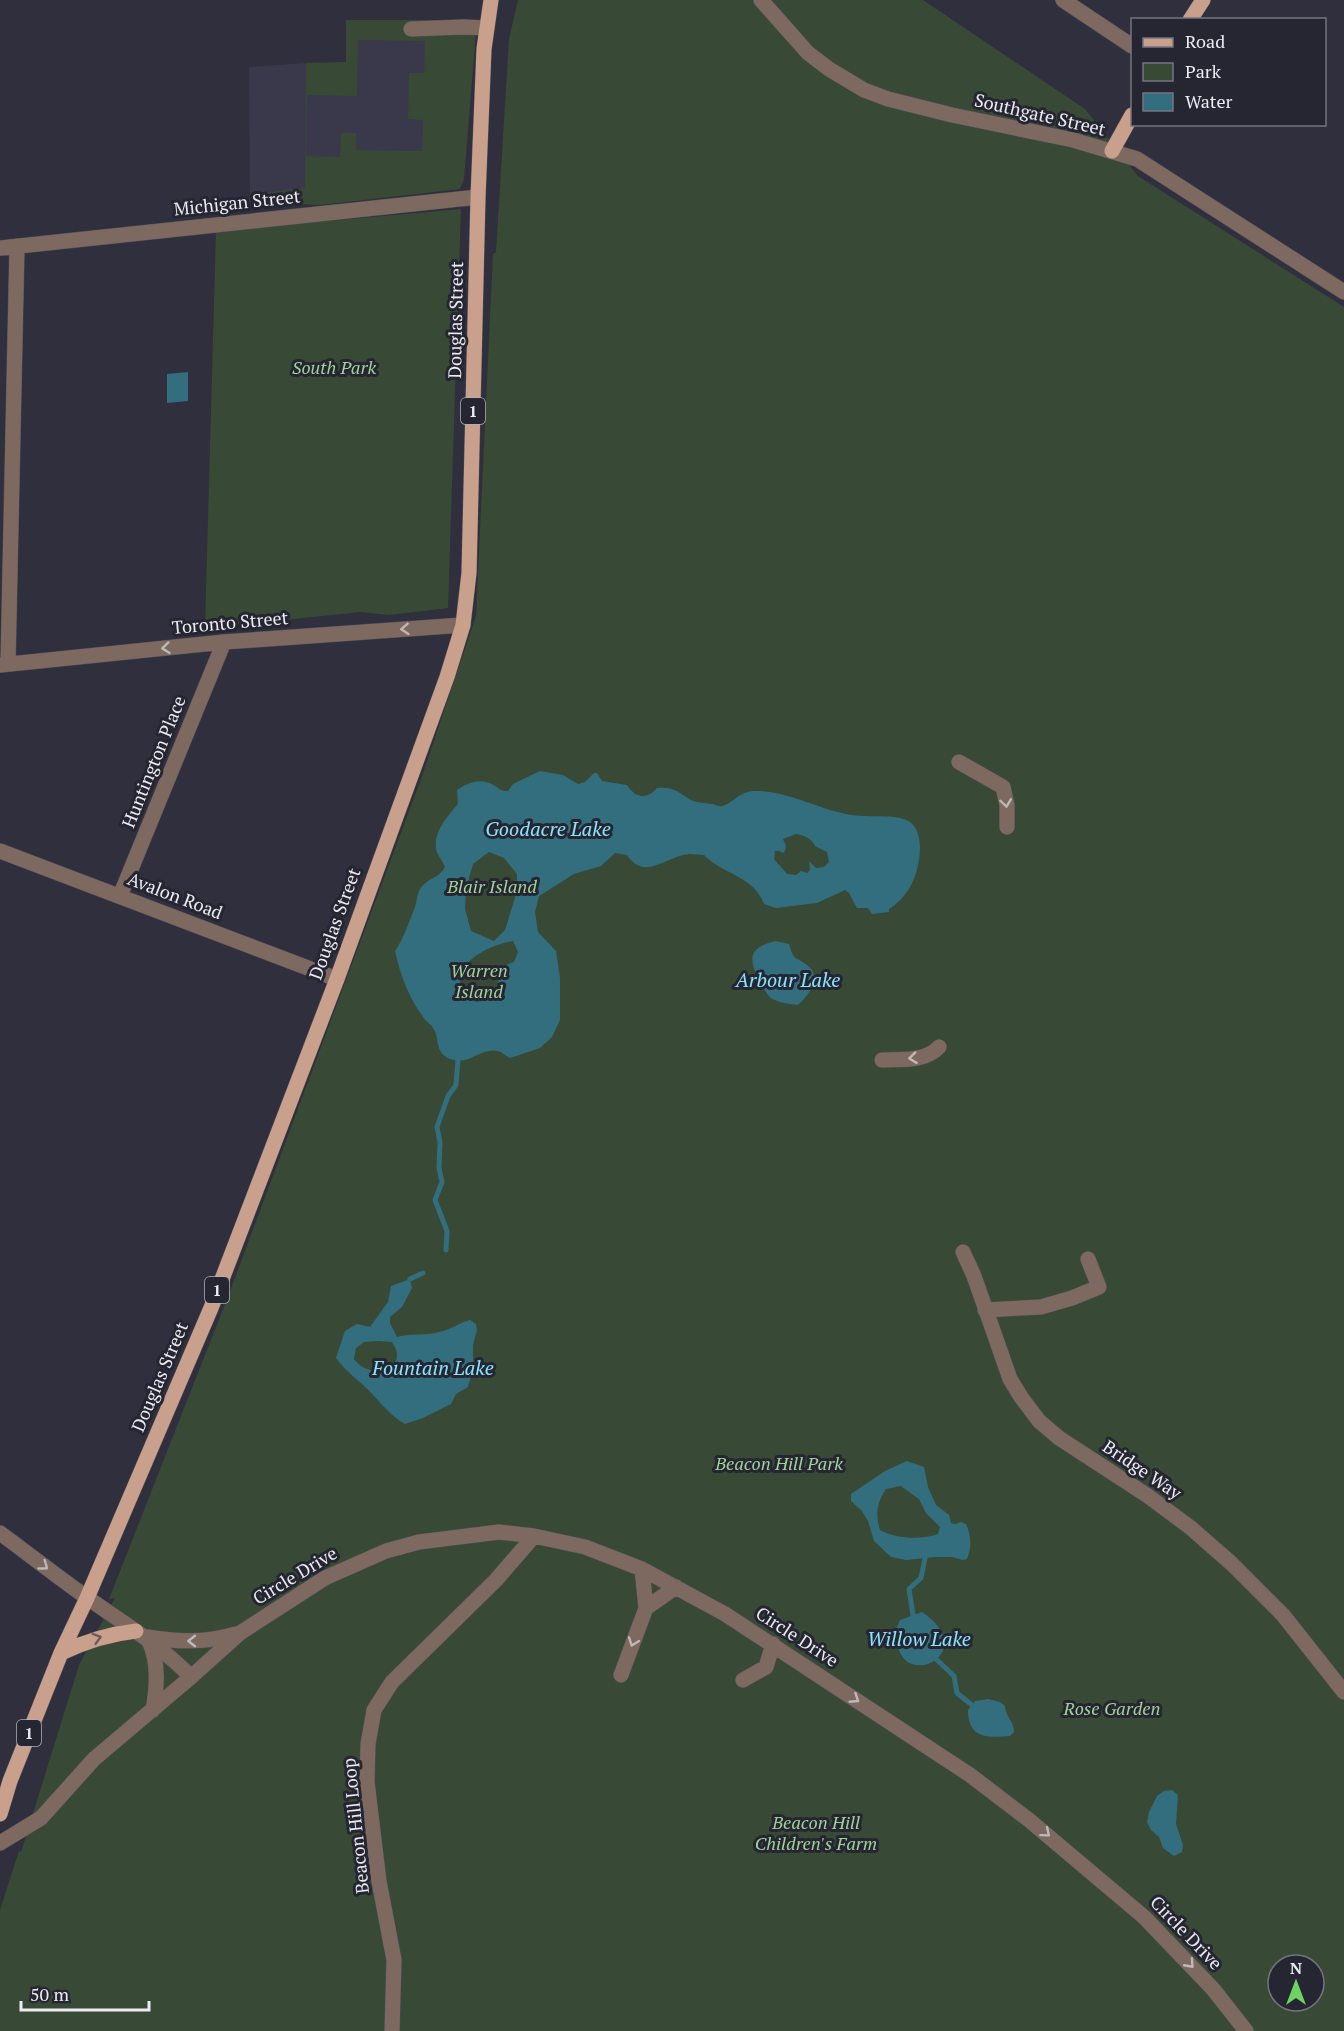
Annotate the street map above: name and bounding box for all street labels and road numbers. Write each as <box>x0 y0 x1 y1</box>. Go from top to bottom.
street label: Southgate Street <box>972 87 1108 141</box>
street label: Michigan Street <box>172 183 302 221</box>
street label: Douglas Street <box>442 261 468 379</box>
road number: 1 <box>461 398 485 424</box>
street label: Toronto Street <box>171 605 289 639</box>
street label: Huntington Place <box>116 692 191 831</box>
street label: Douglas Street <box>303 864 365 983</box>
street label: Avalon Road <box>124 866 226 924</box>
road number: 1 <box>205 1277 229 1303</box>
street label: Douglas Street <box>125 1318 193 1435</box>
street label: Bridge Way <box>1098 1434 1187 1505</box>
street label: Circle Drive <box>248 1541 341 1610</box>
street label: Circle Drive <box>752 1600 844 1672</box>
road number: 1 <box>17 1720 41 1746</box>
street label: Beacon Hill Loop <box>336 1757 374 1895</box>
street label: Circle Drive <box>1145 1890 1228 1974</box>

